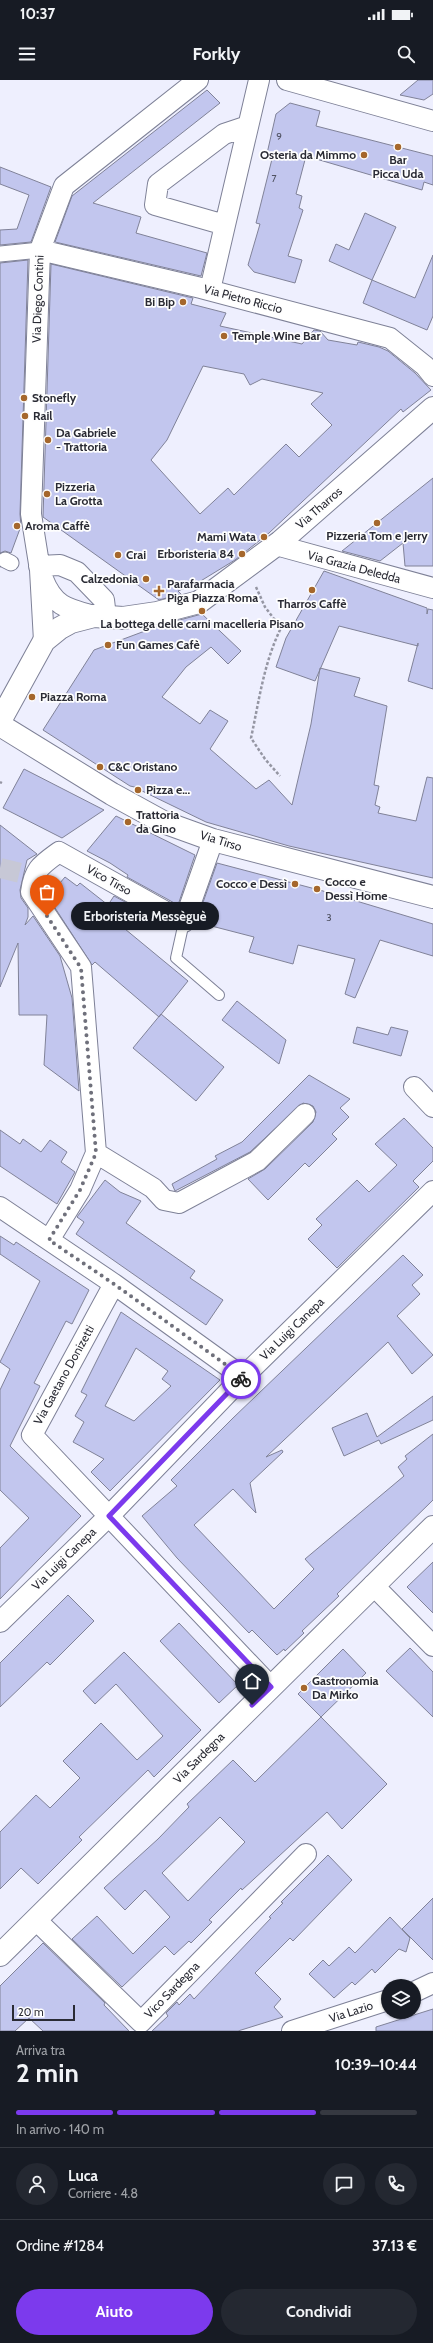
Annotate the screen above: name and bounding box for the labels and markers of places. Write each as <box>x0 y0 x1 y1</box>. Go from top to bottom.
marker: Bar Picca Uda <box>393 142 403 152</box>
place label: Osteria da Mimmo <box>260 147 356 162</box>
marker: Osteria da Mimmo <box>359 150 369 160</box>
place label: Bar Picca Uda <box>373 152 423 181</box>
place label: Bi Bip <box>145 294 175 309</box>
marker: Bi Bip <box>178 297 188 307</box>
place label: Temple Wine Bar <box>232 328 321 343</box>
marker: Temple Wine Bar <box>219 331 229 341</box>
place label: Stonefly <box>32 390 77 405</box>
marker: Stonefly <box>19 393 29 403</box>
place label: Rail <box>33 408 52 423</box>
marker: Rail <box>20 411 30 421</box>
place label: Da Gabriele - Trattoria <box>56 425 116 454</box>
marker: Da Gabriele - Trattoria <box>43 435 53 445</box>
place label: Pizzeria La Grotta <box>55 479 102 508</box>
marker: Pizzeria La Grotta <box>42 489 52 499</box>
place label: Aroma Caffè <box>25 518 90 533</box>
marker: Pizzeria Tom e Jerry <box>372 518 382 528</box>
marker: Aroma Caffè <box>12 521 22 531</box>
place label: Pizzeria Tom e Jerry <box>326 528 428 543</box>
place label: Mami Wata <box>197 529 256 544</box>
marker: Mami Wata <box>259 532 269 542</box>
place label: Erboristeria 84 <box>157 546 234 561</box>
place label: Crai <box>126 547 146 562</box>
marker: Erboristeria 84 <box>237 549 247 559</box>
marker: Crai <box>113 550 123 560</box>
place label: Calzedonia <box>81 571 138 586</box>
marker: Calzedonia <box>141 574 151 584</box>
place label: Parafarmacia Piga Piazza Roma <box>167 576 258 605</box>
marker: Tharros Caffè <box>307 585 317 595</box>
marker: Parafarmacia Piga Piazza Roma <box>154 586 164 596</box>
place label: Tharros Caffè <box>277 596 347 611</box>
marker: La bottega delle carni macelleria Pisano <box>197 606 207 616</box>
place label: La bottega delle carni macelleria Pisano <box>100 616 304 631</box>
place label: Fun Games Cafè <box>116 637 200 652</box>
marker: Fun Games Cafè <box>103 640 113 650</box>
place label: Piazza Roma <box>40 689 106 704</box>
marker: Piazza Roma <box>27 692 37 702</box>
place label: C&C Oristano <box>108 759 178 774</box>
marker: C&C Oristano <box>95 762 105 772</box>
place label: Pizza e... <box>146 782 190 797</box>
marker: Pizza e... <box>133 785 143 795</box>
place label: Trattoria da Gino <box>136 807 179 836</box>
marker: Trattoria da Gino <box>123 817 133 827</box>
place label: Cocco e Dessì Home <box>325 874 388 903</box>
pin <box>30 875 64 916</box>
place label: Cocco e Dessì <box>216 876 287 891</box>
marker: Cocco e Dessì <box>290 879 300 889</box>
marker: Cocco e Dessì Home <box>312 884 322 894</box>
callout: Erboristeria Messèguè <box>71 902 219 930</box>
pin <box>235 1664 269 1705</box>
place label: Gastronomia Da Mirko <box>312 1673 379 1702</box>
marker: Gastronomia Da Mirko <box>299 1683 309 1693</box>

